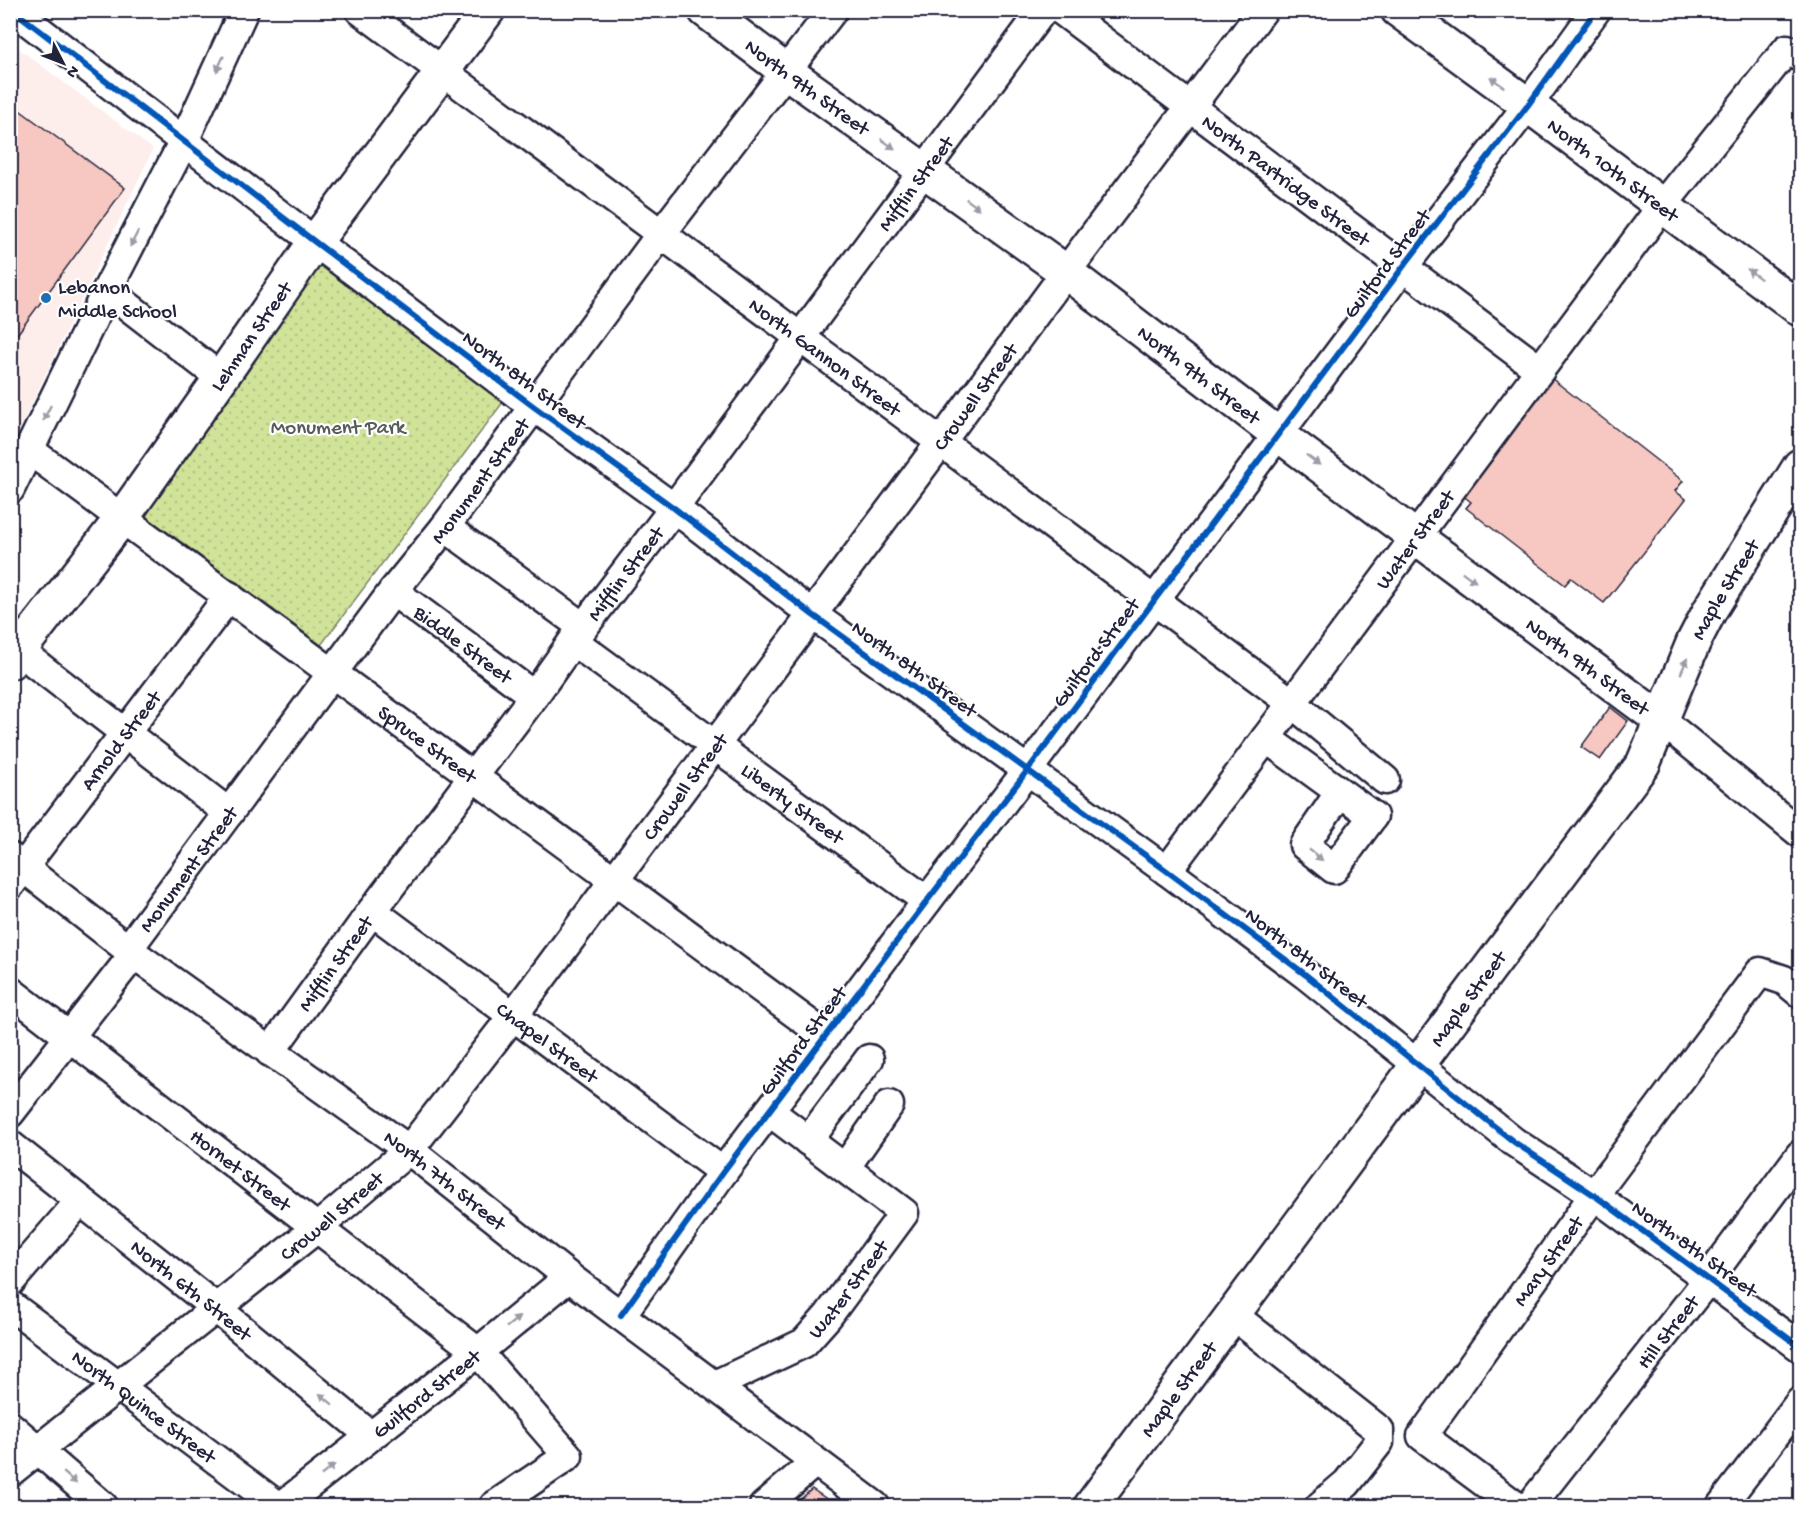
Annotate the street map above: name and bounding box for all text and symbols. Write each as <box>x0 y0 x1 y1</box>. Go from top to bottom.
north arrow <box>33 33 93 93</box>
street label: North 9th Street <box>738 35 875 144</box>
one-way arrow <box>215 55 224 72</box>
text: N <box>61 60 82 81</box>
one-way arrow <box>1489 76 1505 88</box>
street label: North Partridge Street <box>1195 111 1375 255</box>
street label: North 10th Street <box>1541 115 1684 231</box>
street label: Mifflin Street <box>874 131 962 238</box>
one-way arrow <box>880 138 896 150</box>
one-way arrow <box>964 198 980 210</box>
street label: Guilford Street <box>1340 204 1439 325</box>
one-way arrow <box>129 230 139 247</box>
one-way arrow <box>1746 269 1761 281</box>
street label: Lehman Street <box>206 276 301 398</box>
place label: Lebanon Middle School <box>58 277 177 326</box>
marker: Lebanon Middle School <box>39 291 53 305</box>
street label: North Gannon Street <box>742 294 906 425</box>
street label: North 9th Street <box>1131 322 1266 433</box>
street label: North 8th Street <box>456 327 592 438</box>
street label: Crowell Street <box>930 338 1027 457</box>
one-way arrow <box>42 405 51 422</box>
street label: Monument Street <box>427 412 539 550</box>
park label: Monument Park <box>271 417 408 442</box>
one-way arrow <box>1305 454 1320 466</box>
street label: Water Street <box>1372 484 1464 596</box>
street label: Mifflin Street <box>584 521 673 627</box>
street label: Maple Street <box>1688 534 1768 645</box>
one-way arrow <box>1461 571 1476 583</box>
street label: Guilford Street <box>1049 593 1148 714</box>
street label: Biddle Street <box>407 601 518 693</box>
street label: North 9th Street <box>1519 614 1655 724</box>
street label: North 8th Street <box>845 617 983 726</box>
one-way arrow <box>1679 657 1689 675</box>
street label: Arnold Street <box>77 685 170 797</box>
street label: Spruce Street <box>371 701 482 792</box>
street label: Crowell Street <box>639 728 737 847</box>
street label: Liberty Street <box>735 759 849 853</box>
street label: Monument Street <box>135 801 247 939</box>
one-way arrow <box>1309 848 1324 860</box>
street label: North 8th Street <box>1238 904 1373 1017</box>
street label: Mifflin Street <box>294 910 382 1018</box>
street label: Maple Street <box>1426 945 1515 1053</box>
street label: Guilford Street <box>756 981 855 1102</box>
street label: Chapel Street <box>490 998 604 1092</box>
street label: Hornet Street <box>184 1125 296 1220</box>
street label: North 7th Street <box>377 1127 511 1239</box>
street label: Crowell Street <box>276 1166 392 1268</box>
street label: North 8th Street <box>1625 1197 1763 1306</box>
street label: Mary Street <box>1510 1210 1592 1312</box>
street label: Water Street <box>805 1235 897 1345</box>
street label: North 6th Street <box>124 1236 257 1350</box>
street label: Hill Street <box>1633 1290 1708 1375</box>
one-way arrow <box>506 1317 521 1329</box>
street label: Maple Street <box>1137 1336 1226 1444</box>
street label: Guilford Street <box>369 1344 489 1446</box>
street label: North Quince Street <box>65 1346 222 1472</box>
one-way arrow <box>318 1392 334 1405</box>
one-way arrow <box>320 1464 336 1477</box>
one-way arrow <box>62 1471 77 1484</box>

